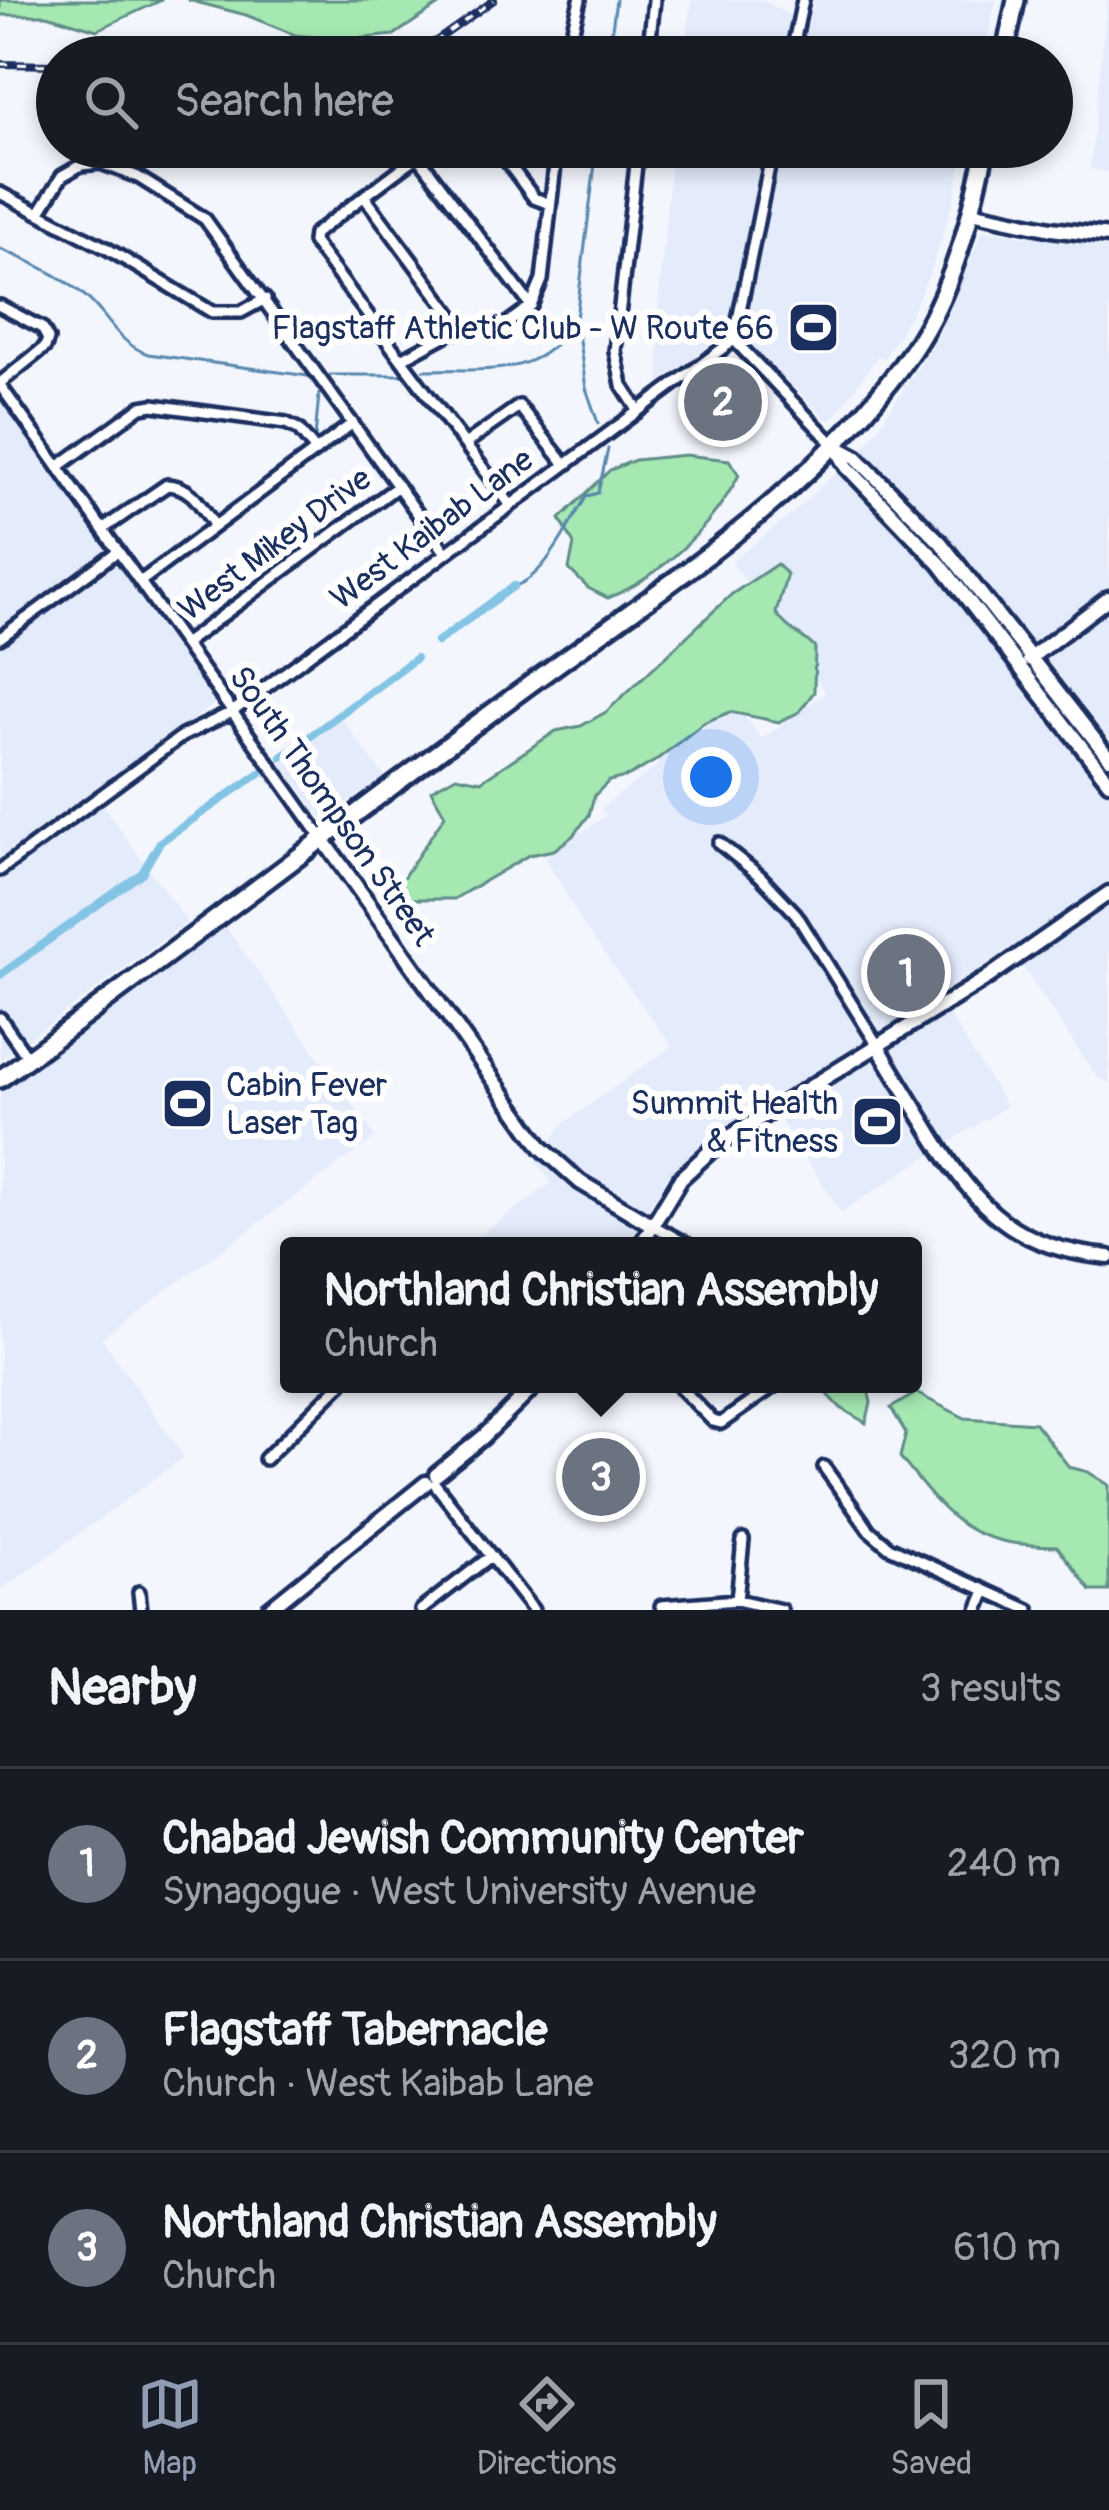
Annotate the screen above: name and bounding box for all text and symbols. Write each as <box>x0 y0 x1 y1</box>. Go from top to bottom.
search box <box>36 36 1073 168</box>
icon: search <box>78 69 144 135</box>
text: Search here <box>174 74 394 130</box>
sports icon: Flagstaff Athletic Club - W Route 66 <box>785 300 841 356</box>
place label: Flagstaff Athletic Club - W Route 66 <box>271 308 774 349</box>
pin: 2 <box>684 357 762 447</box>
street label: West Kaibab Lane <box>322 439 542 619</box>
street label: West Mikey Drive <box>170 458 380 630</box>
street label: South Thompson Street <box>220 658 445 954</box>
your location <box>681 747 741 807</box>
pin: 1 <box>867 928 945 1018</box>
place label: Cabin Fever Laser Tag <box>226 1065 388 1144</box>
sports icon: Cabin Fever Laser Tag <box>159 1076 215 1132</box>
place label: Summit Health & Fitness <box>630 1083 838 1162</box>
sports icon: Summit Health & Fitness <box>849 1094 905 1150</box>
popup <box>280 1237 922 1393</box>
text: Northland Christian Assembly <box>324 1263 878 1319</box>
text: Church <box>324 1319 438 1368</box>
pin: 3 <box>562 1432 640 1522</box>
text: Nearby <box>48 1656 196 1720</box>
text: 3 results <box>920 1664 1061 1713</box>
text: Chabad Jewish Community Center <box>162 1811 804 1867</box>
text: 1 <box>79 1839 95 1888</box>
text: 240 m <box>947 1839 1061 1888</box>
text: Synagogue · West University Avenue <box>162 1867 756 1916</box>
text: Flagstaff Tabernacle <box>162 2003 547 2059</box>
text: 2 <box>76 2031 98 2080</box>
text: 320 m <box>948 2031 1061 2080</box>
text: Church · West Kaibab Lane <box>162 2059 593 2108</box>
text: Northland Christian Assembly <box>162 2195 717 2251</box>
text: 3 <box>76 2223 98 2272</box>
text: 610 m <box>953 2223 1061 2272</box>
text: Church <box>162 2251 276 2300</box>
tab: Map <box>137 2371 203 2484</box>
tab: Directions <box>477 2371 617 2484</box>
tab: Saved <box>890 2371 972 2484</box>

